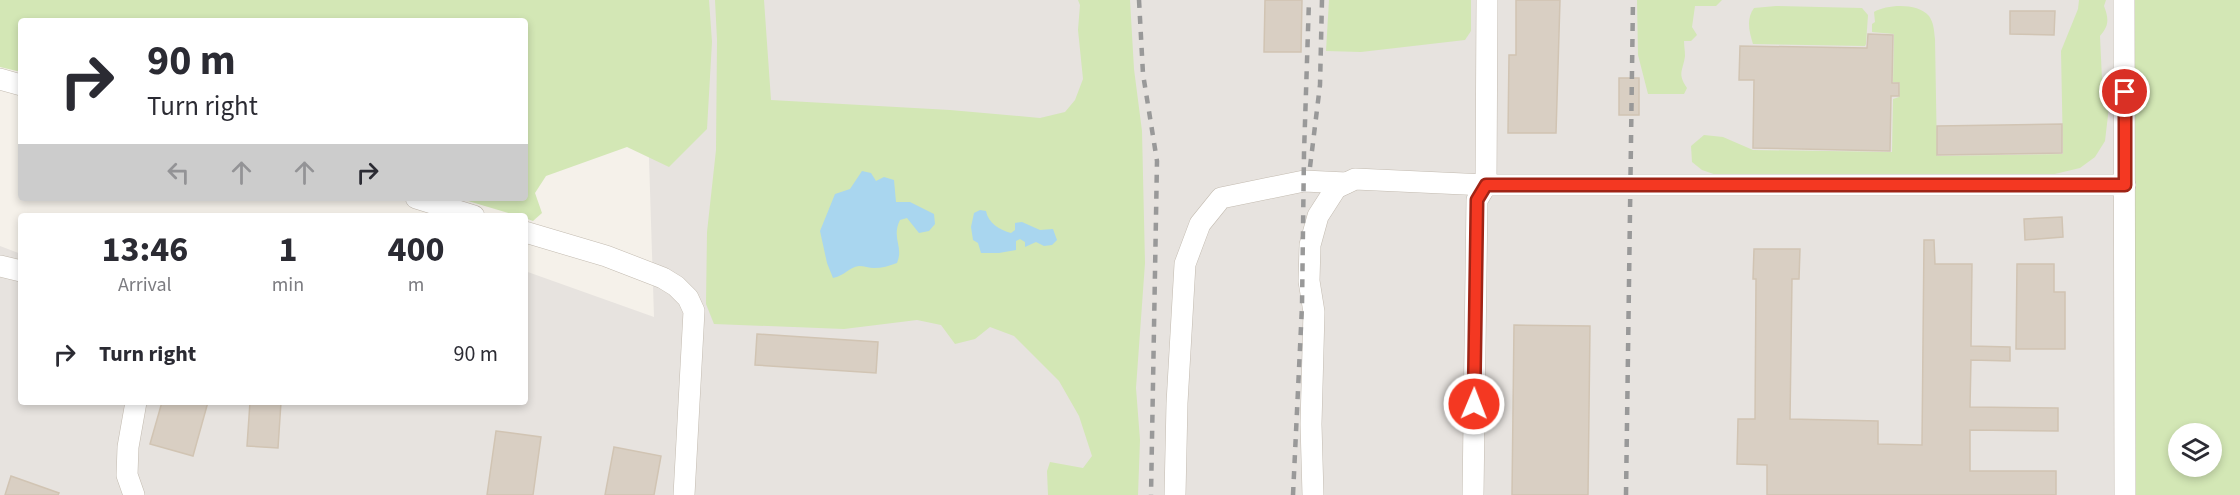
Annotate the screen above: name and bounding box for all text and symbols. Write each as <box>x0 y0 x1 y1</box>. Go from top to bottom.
text: 90 m <box>147 31 236 91</box>
icon: right <box>48 42 126 120</box>
pin <box>2099 66 2150 117</box>
icon: arrive <box>2108 75 2141 108</box>
text: Turn right <box>147 87 258 126</box>
icon: left <box>162 156 195 189</box>
icon: ahead <box>225 156 258 189</box>
icon: ahead <box>288 156 321 189</box>
icon: right <box>351 156 384 189</box>
text: 13:46 <box>101 224 188 275</box>
text: 1 <box>278 224 297 275</box>
text: 400 <box>388 224 445 275</box>
text: Arrival <box>118 271 172 299</box>
text: min <box>272 271 304 299</box>
text: m <box>408 271 424 299</box>
icon: right <box>48 338 81 371</box>
text: Turn right <box>99 338 196 370</box>
text: 90 m <box>453 338 498 370</box>
position arrow <box>1442 372 1506 436</box>
map controls <box>2168 423 2222 477</box>
button: layers <box>2168 423 2222 477</box>

